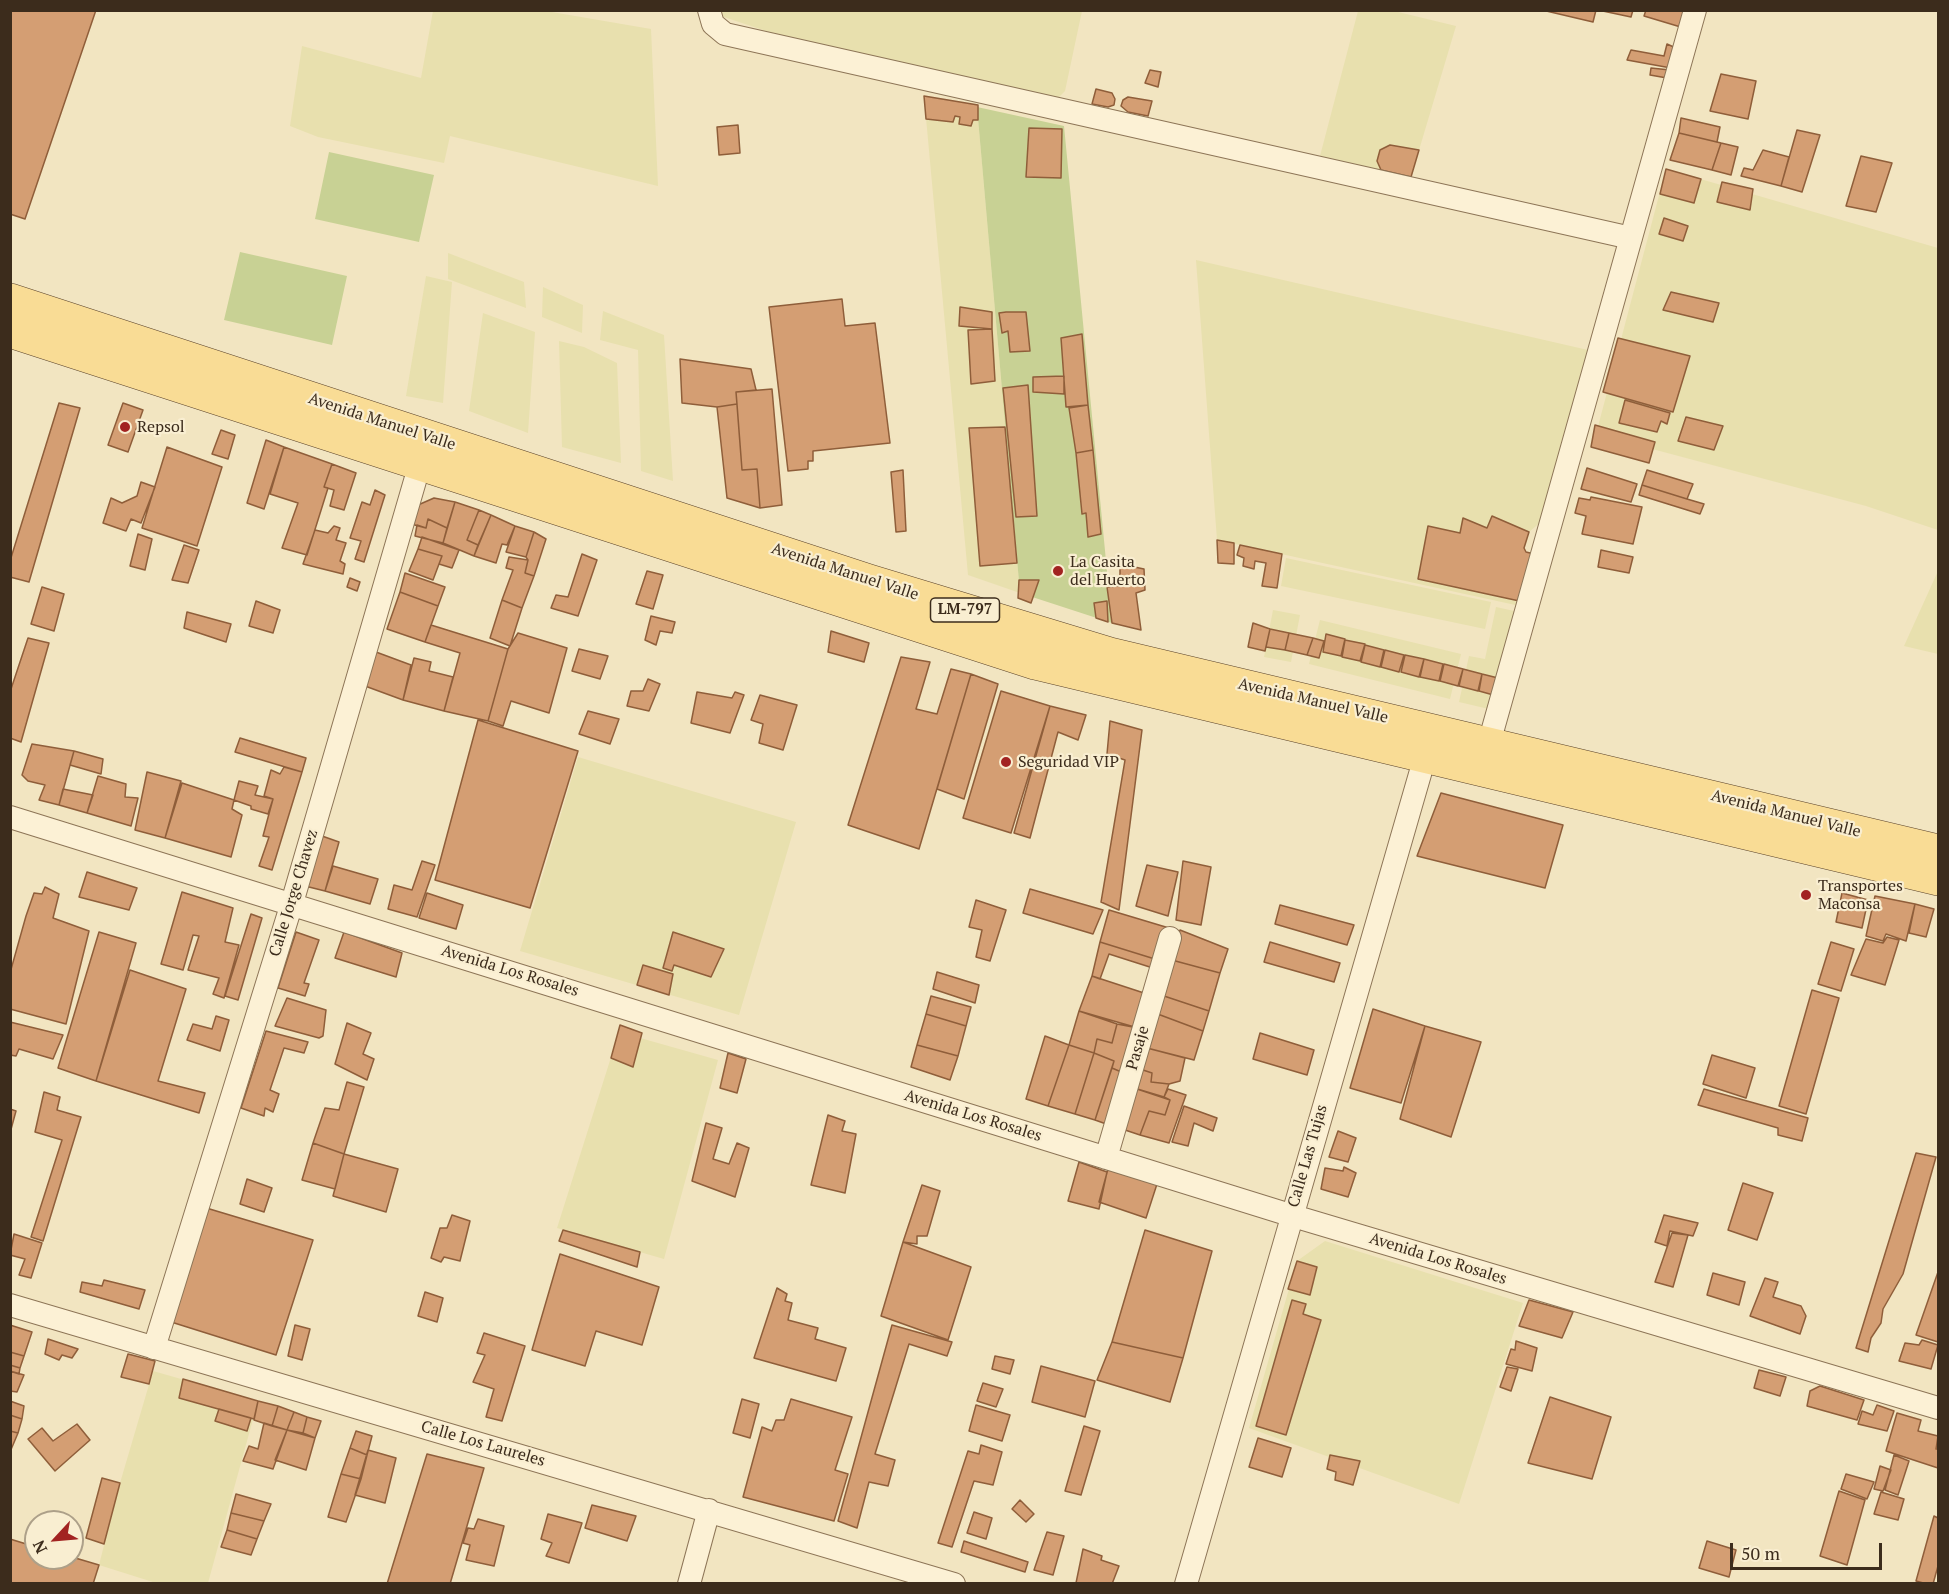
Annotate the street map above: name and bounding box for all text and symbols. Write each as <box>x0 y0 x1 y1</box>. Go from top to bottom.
street label: Avenida Manuel Valle <box>306 389 458 455</box>
place label: Repsol <box>137 417 185 437</box>
marker: Repsol <box>118 420 132 434</box>
street label: Avenida Manuel Valle <box>769 539 921 605</box>
place label: La Casita del Huerto <box>1070 552 1145 590</box>
marker: La Casita del Huerto <box>1051 564 1065 578</box>
road number: LM-797 <box>930 598 1000 622</box>
street label: Avenida Manuel Valle <box>1236 674 1390 728</box>
place label: Seguridad VIP <box>1018 752 1119 772</box>
marker: Seguridad VIP <box>999 755 1013 769</box>
street label: Avenida Manuel Valle <box>1709 786 1863 842</box>
street label: Calle Jorge Chavez <box>266 827 322 959</box>
place label: Transportes Maconsa <box>1818 876 1903 914</box>
marker: Transportes Maconsa <box>1799 888 1813 902</box>
street label: Avenida Los Rosales <box>439 941 581 1001</box>
street label: Pasaje <box>1123 1024 1153 1072</box>
street label: Avenida Los Rosales <box>902 1086 1044 1146</box>
street label: Calle Las Tujas <box>1284 1102 1332 1210</box>
street label: Avenida Los Rosales <box>1367 1229 1509 1289</box>
street label: Calle Los Laureles <box>419 1417 547 1471</box>
north arrow <box>24 1510 84 1570</box>
scale bar <box>1733 1531 1884 1569</box>
text: N <box>27 1537 52 1557</box>
text: 50 m <box>1741 1541 1780 1565</box>

